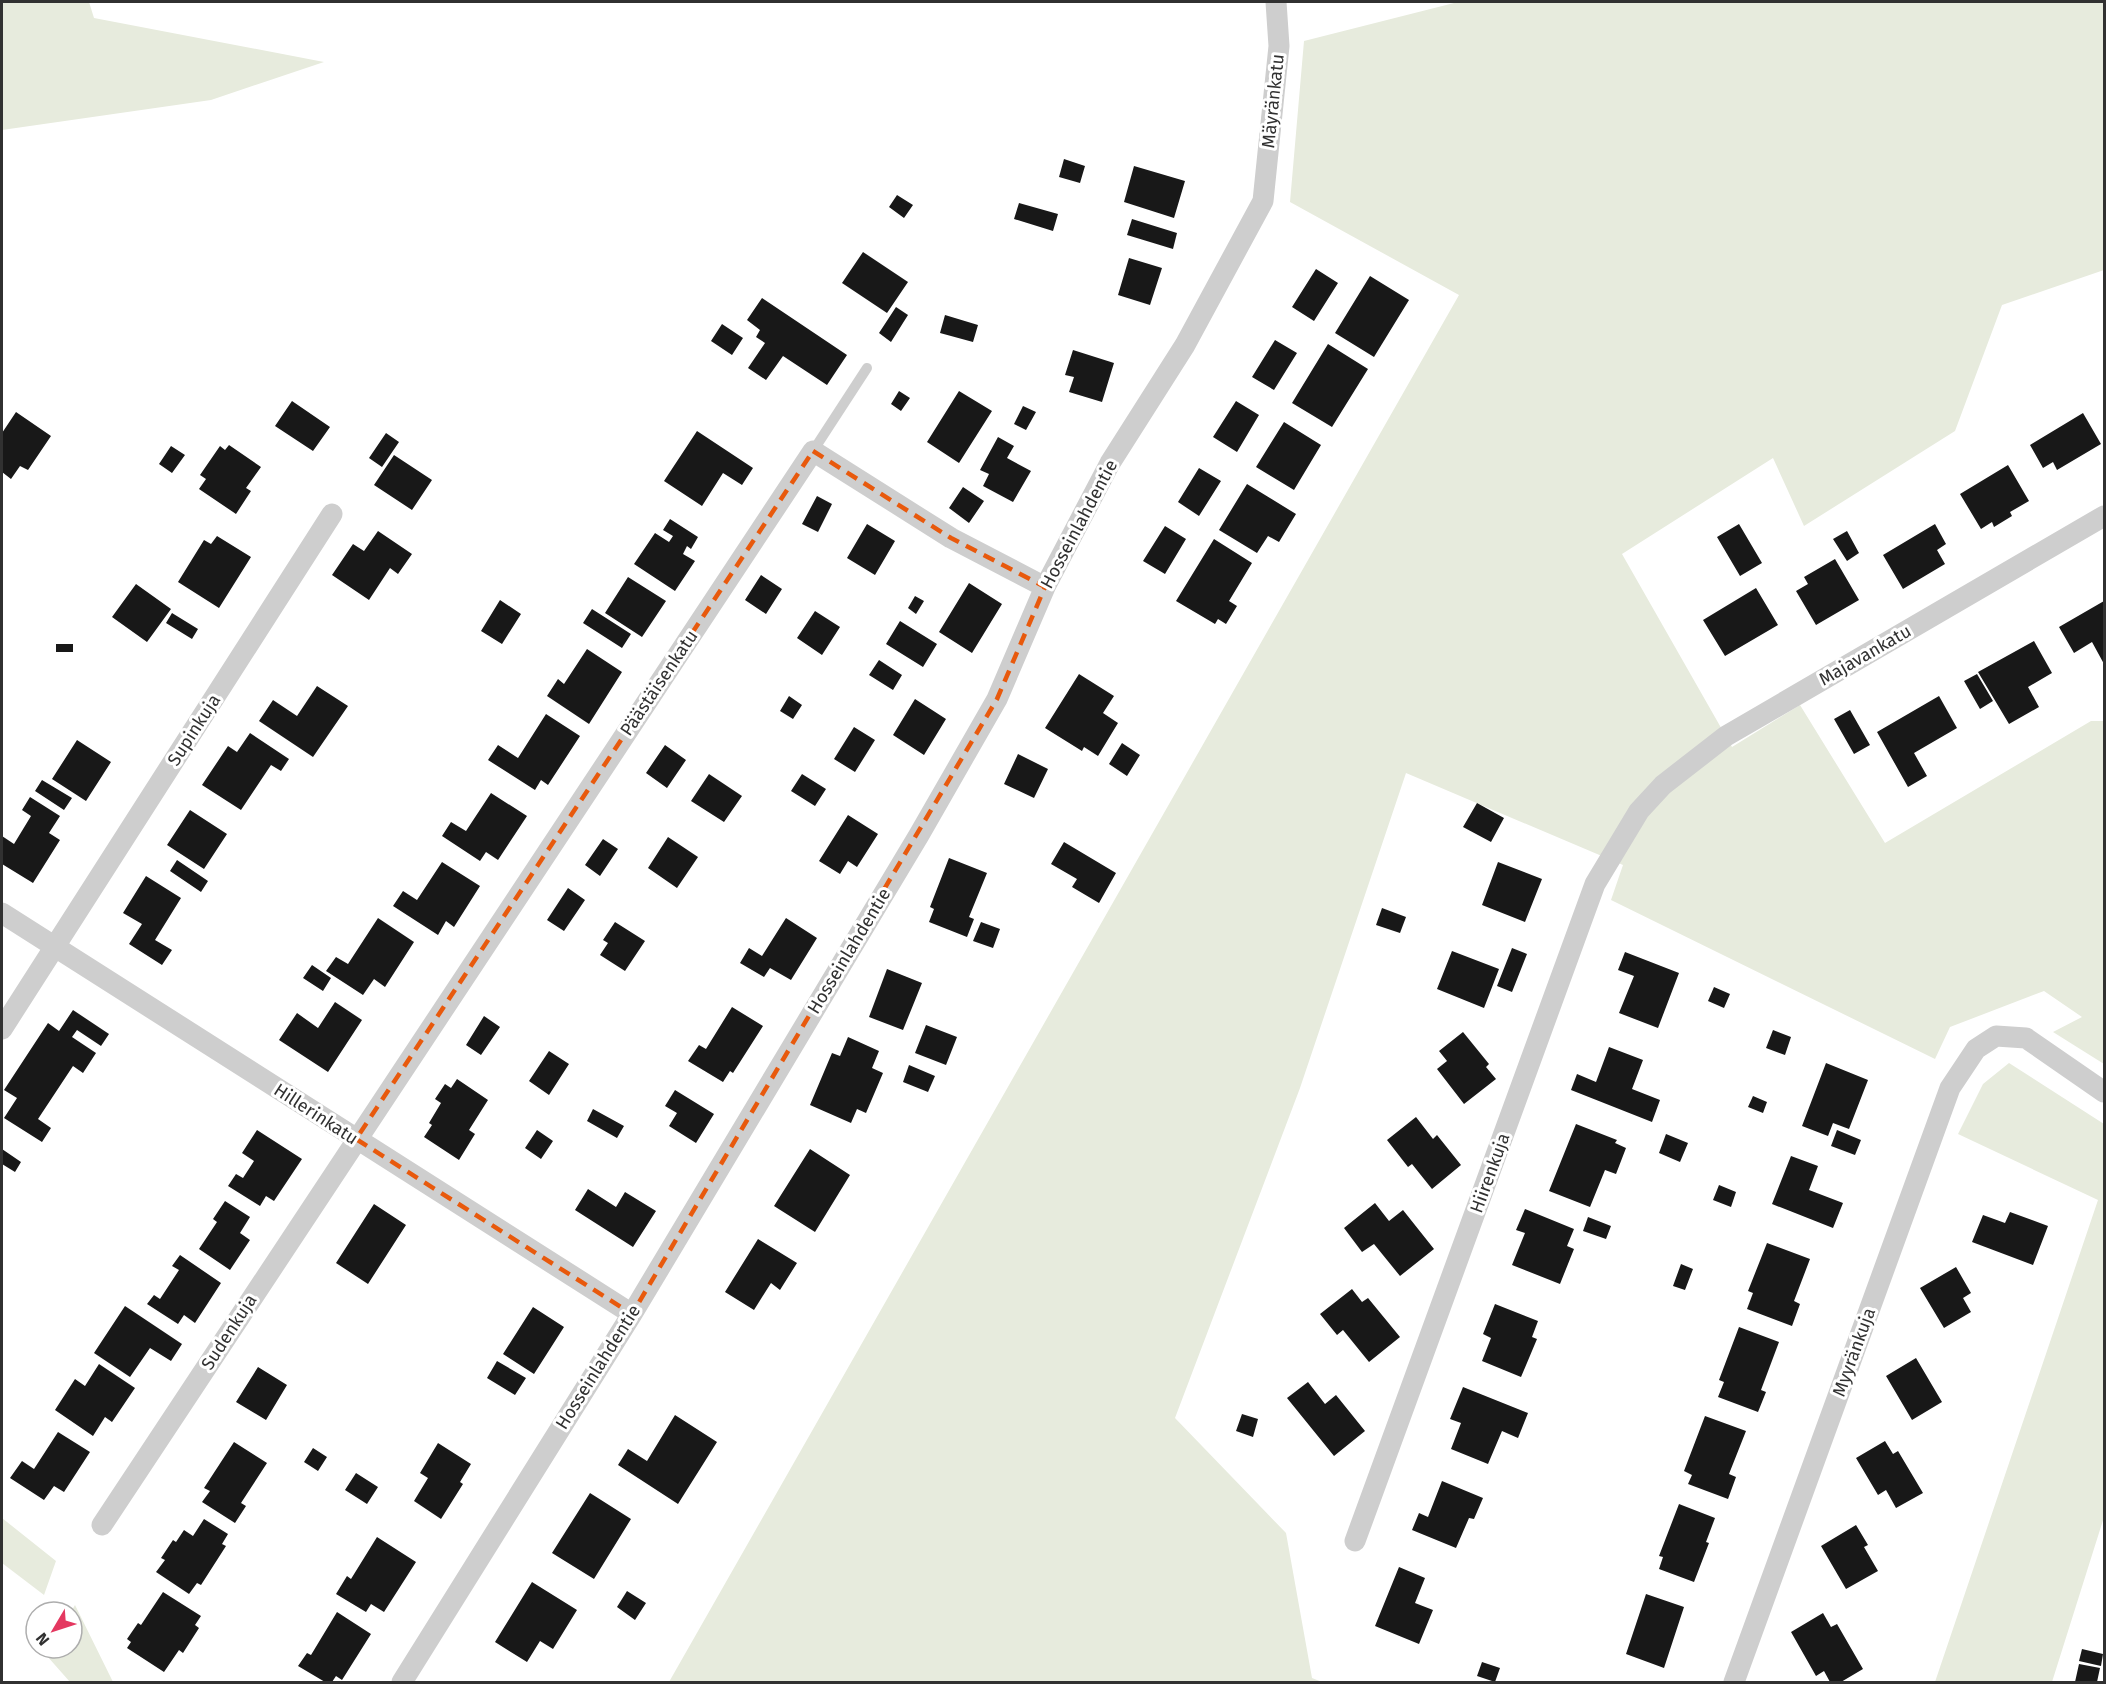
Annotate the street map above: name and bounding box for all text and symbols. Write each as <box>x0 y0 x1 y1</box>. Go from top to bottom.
street label: Mäyränkatu <box>1257 53 1289 149</box>
street label: Hosseinlahdentie <box>1036 456 1122 592</box>
street label: Majavankatu <box>1815 620 1915 690</box>
street label: Päästäisenkatu <box>616 626 702 740</box>
street label: Supinkuja <box>163 690 225 770</box>
street label: Hosseinlahdentie <box>803 884 895 1018</box>
street label: Hillerinkatu <box>270 1079 362 1149</box>
street label: Hiirenkuja <box>1465 1130 1515 1216</box>
street label: Sudenkuja <box>196 1290 262 1374</box>
street label: Hosseinlahdentie <box>551 1301 645 1433</box>
street label: Myyränkuja <box>1828 1305 1880 1399</box>
north arrow <box>24 1600 84 1660</box>
text: N <box>32 1629 53 1649</box>

